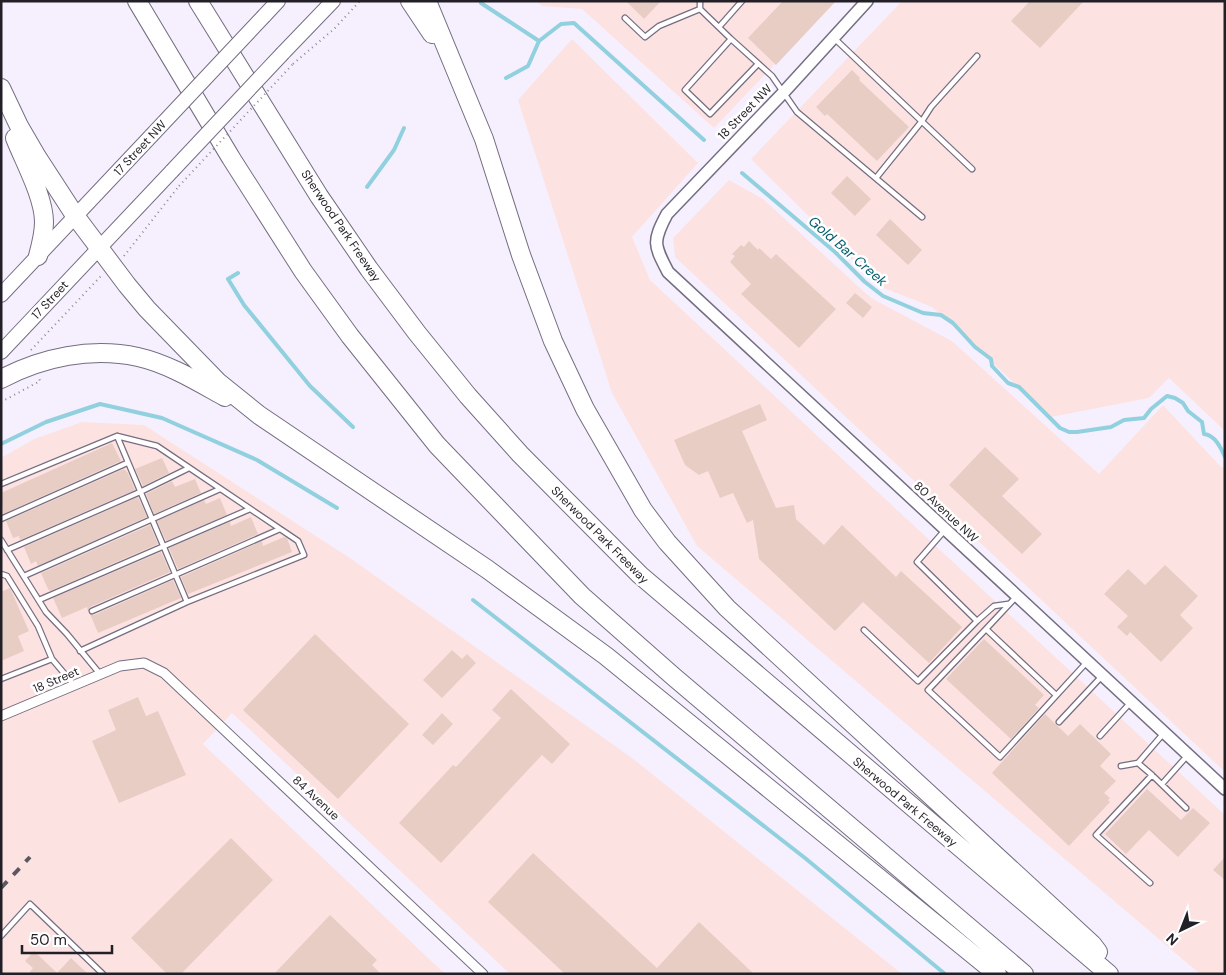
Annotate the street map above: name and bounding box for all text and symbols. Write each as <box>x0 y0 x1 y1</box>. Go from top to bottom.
street label: 18 Street NW <box>714 81 776 143</box>
street label: 17 Street NW <box>110 117 170 179</box>
street label: Sherwood Park Freeway <box>297 167 385 285</box>
water label: Gold Bar Creek <box>805 212 892 291</box>
street label: 17 Street <box>28 277 72 323</box>
street label: 80 Avenue NW <box>910 478 982 546</box>
street label: Sherwood Park Freeway <box>548 483 653 588</box>
street label: 18 Street <box>31 663 82 697</box>
street label: Sherwood Park Freeway <box>849 753 961 851</box>
street label: 84 Avenue <box>289 772 343 824</box>
north arrow <box>1156 905 1206 955</box>
scale bar <box>22 922 112 954</box>
text: N <box>1162 929 1182 950</box>
text: 50 m <box>30 930 67 950</box>

